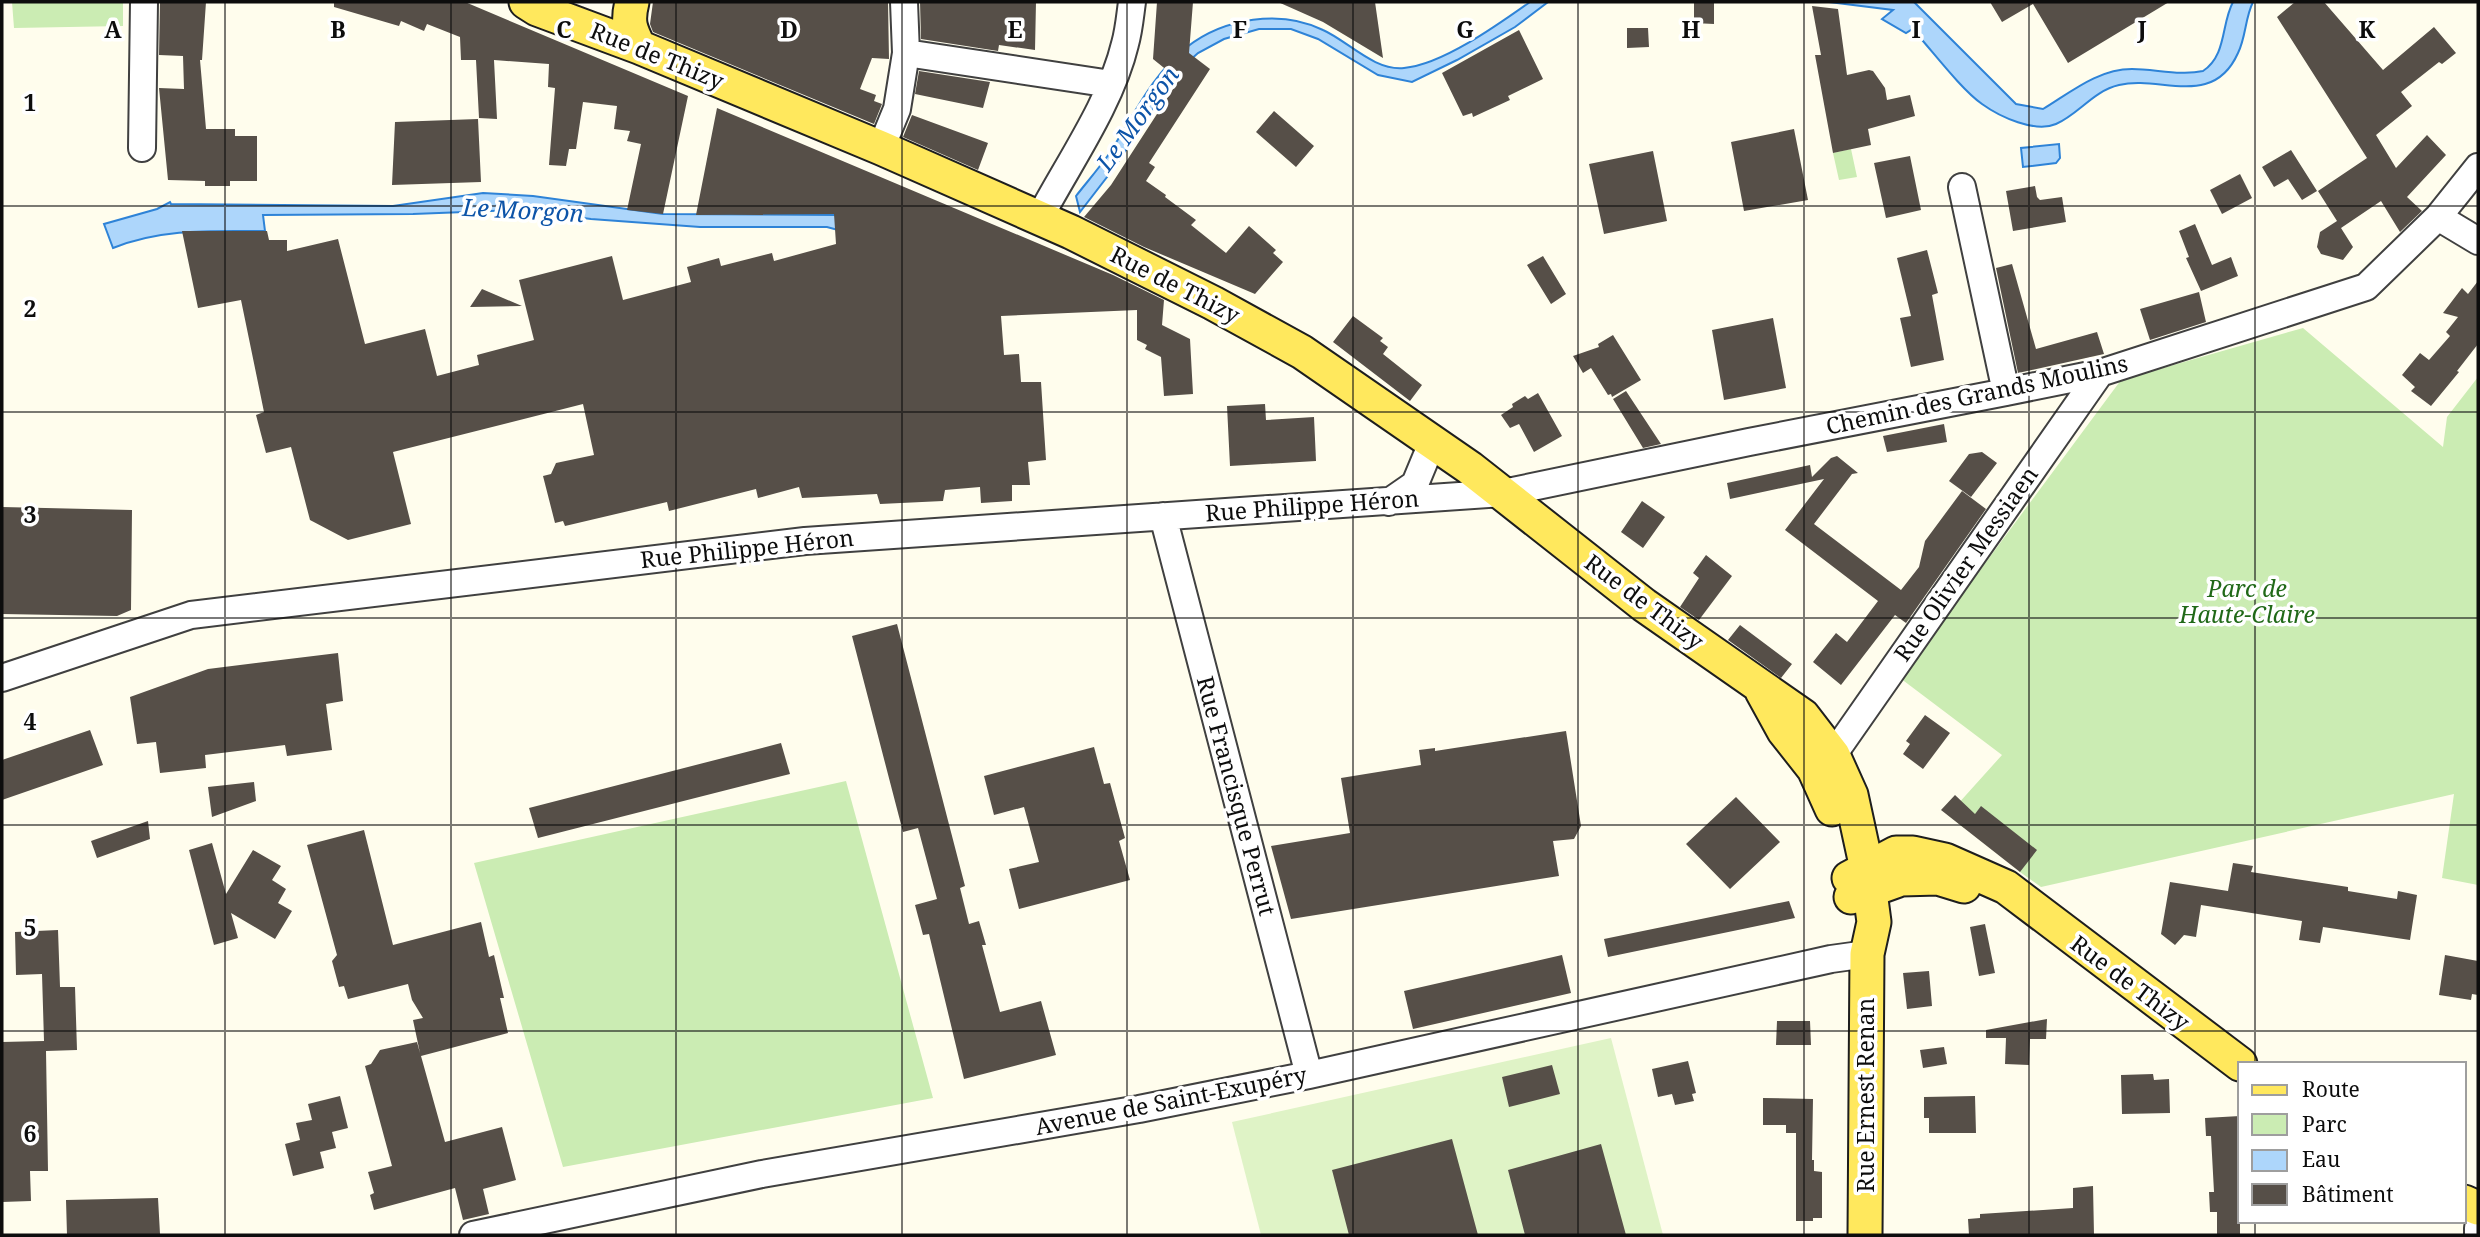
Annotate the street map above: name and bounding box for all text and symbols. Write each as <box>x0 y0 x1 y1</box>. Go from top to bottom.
text: A <box>104 13 122 45</box>
text: B <box>330 13 346 45</box>
text: C <box>556 13 572 45</box>
text: D <box>780 13 798 45</box>
text: E <box>1007 13 1023 45</box>
text: F <box>1233 13 1247 45</box>
text: G <box>1456 13 1474 45</box>
text: H <box>1682 13 1701 45</box>
text: I <box>1911 13 1921 45</box>
text: J <box>2136 13 2147 45</box>
text: K <box>2359 13 2376 45</box>
street label: Rue de Thizy <box>586 14 729 96</box>
water label: Le Morgon <box>1087 59 1186 178</box>
text: 1 <box>24 86 37 118</box>
water label: Le Morgon <box>461 190 585 229</box>
street label: Rue de Thizy <box>1105 238 1246 330</box>
text: 2 <box>24 292 37 324</box>
street label: Chemin des Grands Moulins <box>1823 346 2131 442</box>
street label: Rue Olivier Messiaen <box>1886 459 2045 667</box>
street label: Rue Philippe Héron <box>1204 482 1420 528</box>
text: 3 <box>24 498 37 530</box>
street label: Rue Philippe Héron <box>639 521 855 575</box>
street label: Rue de Thizy <box>1579 546 1711 656</box>
park label: Parc de Haute-Claire <box>2178 572 2315 630</box>
street label: Rue Francisque Perrut <box>1190 673 1284 919</box>
text: 4 <box>24 705 37 737</box>
text: 5 <box>24 911 37 943</box>
street label: Rue de Thizy <box>2065 927 2197 1037</box>
street label: Rue Ernest Renan <box>1849 997 1881 1192</box>
street label: Avenue de Saint-Exupéry <box>1032 1058 1309 1142</box>
legend <box>2238 1062 2466 1223</box>
text: Route <box>2302 1075 2360 1103</box>
text: Parc <box>2302 1110 2347 1138</box>
text: 6 <box>24 1117 37 1149</box>
text: Eau <box>2302 1145 2340 1173</box>
text: Bâtiment <box>2302 1180 2394 1208</box>

